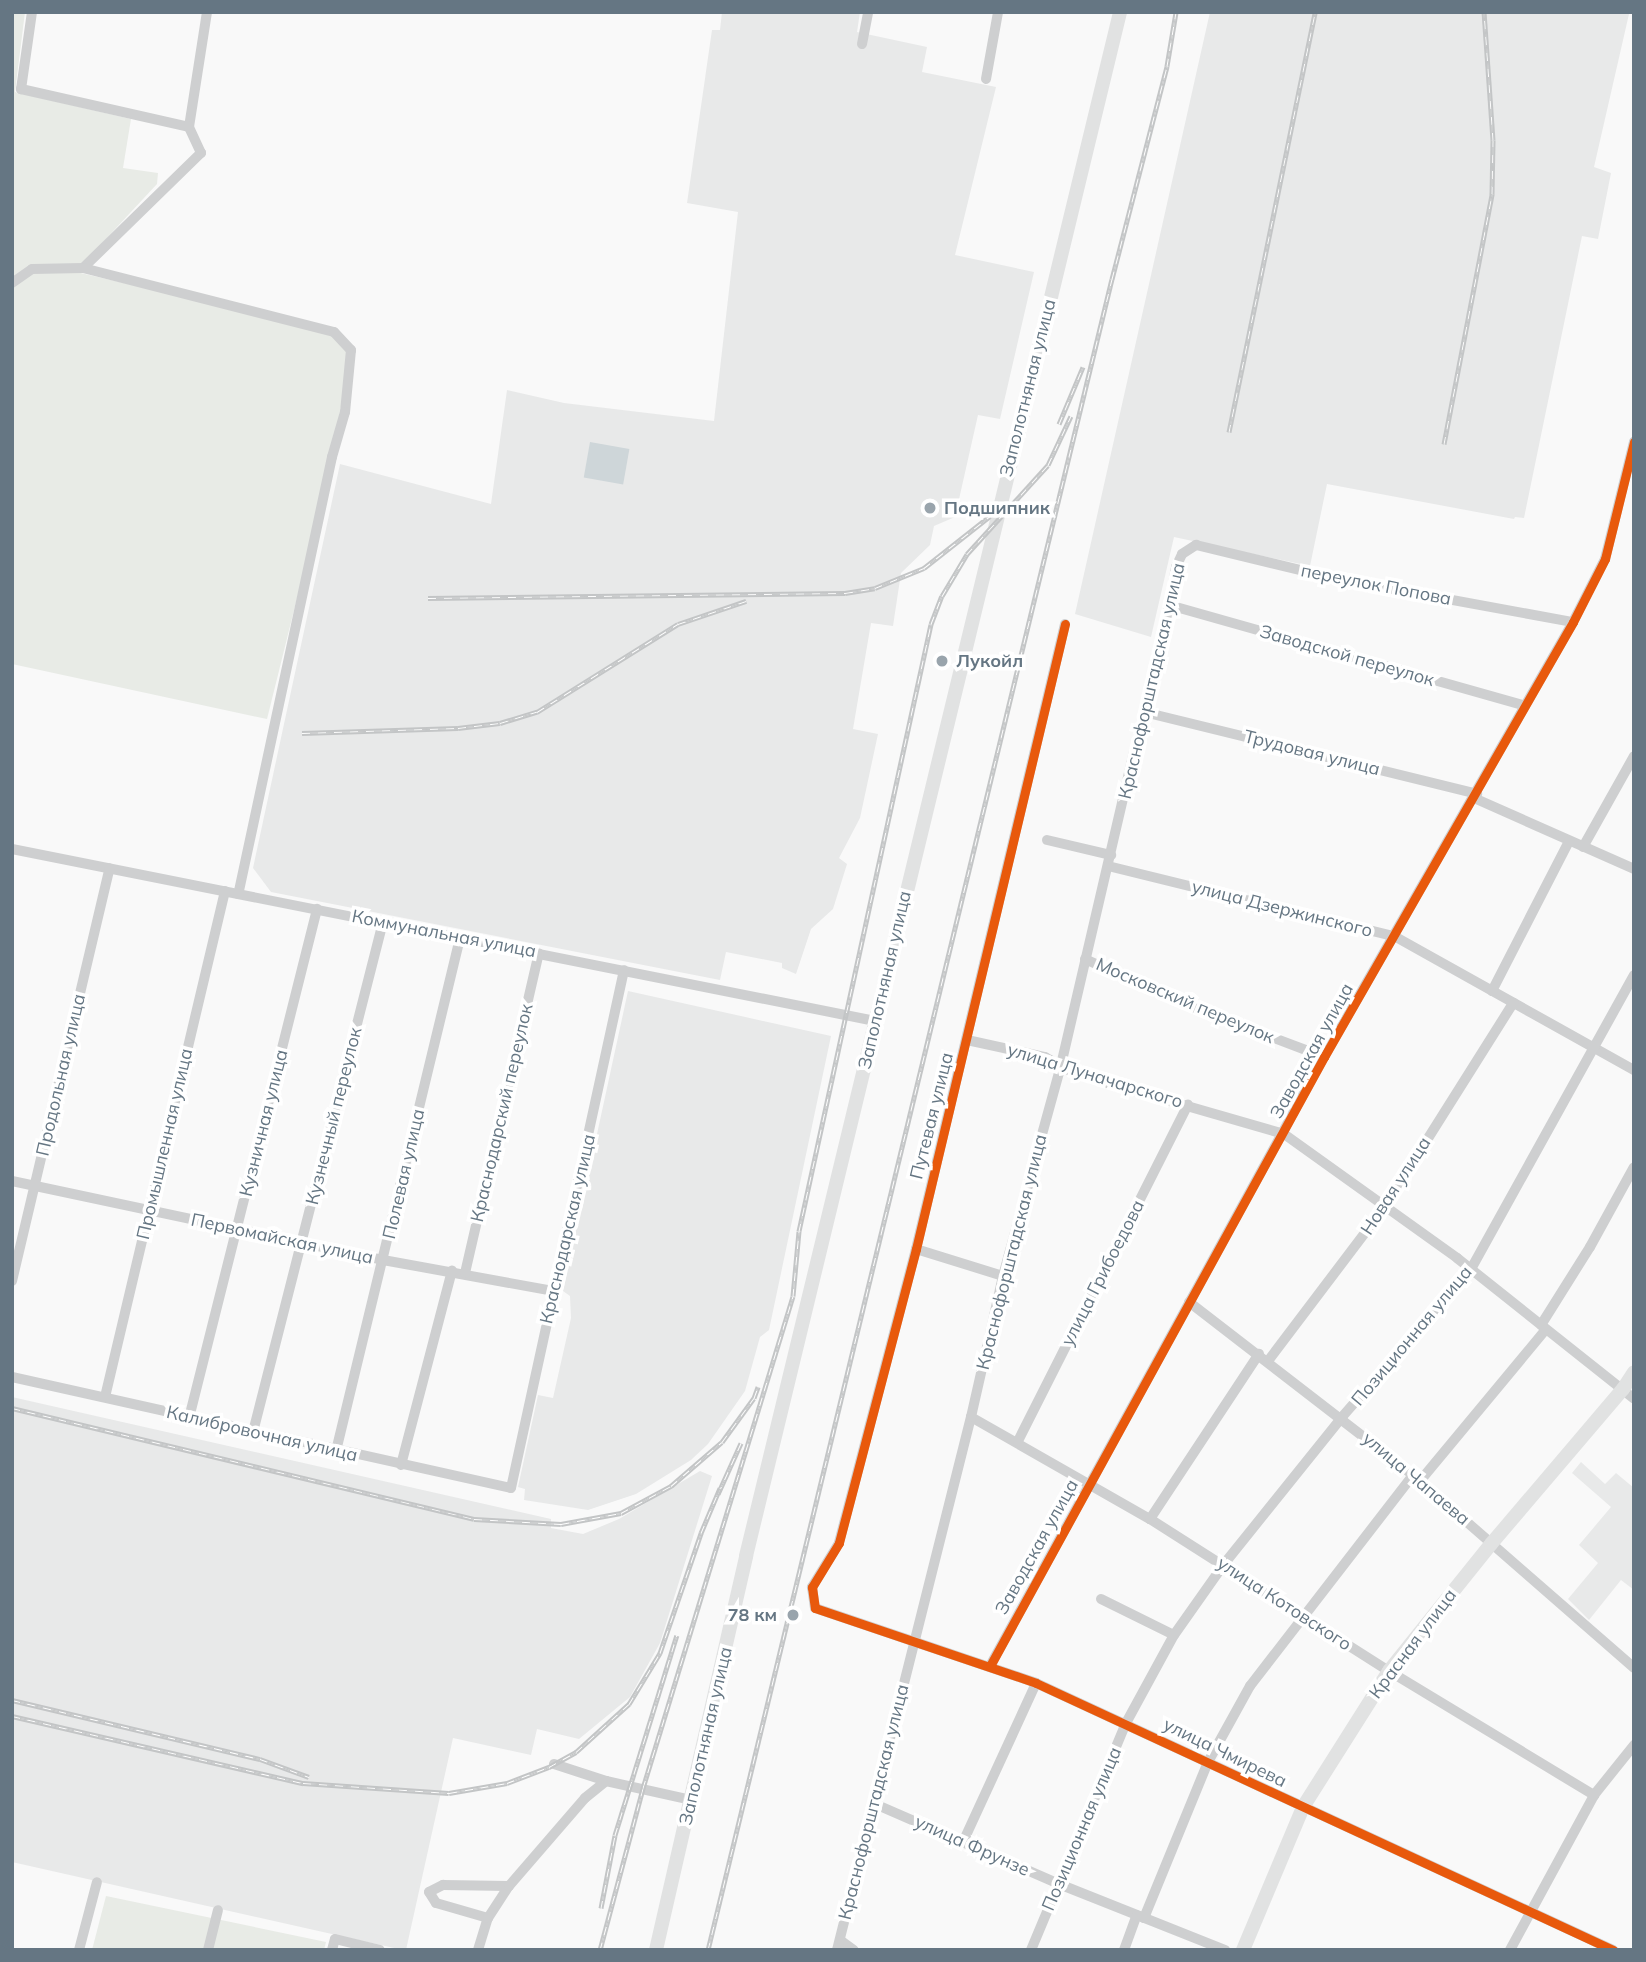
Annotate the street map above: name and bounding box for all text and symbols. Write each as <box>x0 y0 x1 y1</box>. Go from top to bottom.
street label: Заполотняная улица <box>995 297 1061 479</box>
place label: Подшипник <box>944 497 1050 519</box>
marker: Подшипник <box>922 500 938 516</box>
street label: переулок Попова <box>1299 560 1453 610</box>
street label: Краснофорштадская улица <box>1114 561 1190 801</box>
street label: Заводской переулок <box>1257 621 1437 691</box>
place label: Лукойл <box>956 650 1023 672</box>
marker: Лукойл <box>934 653 950 669</box>
street label: Трудовая улица <box>1242 726 1382 780</box>
street label: улица Дзержинского <box>1189 876 1375 942</box>
street label: Заполотняная улица <box>854 889 916 1071</box>
street label: Коммунальная улица <box>350 906 538 962</box>
street label: Московский переулок <box>1093 954 1277 1048</box>
street label: Заводская улица <box>1266 980 1358 1122</box>
street label: Продольная улица <box>32 992 90 1158</box>
street label: Краснодарский переулок <box>466 1002 538 1224</box>
street label: Кузнечный переулок <box>301 1025 367 1207</box>
street label: улица Луначарского <box>1005 1039 1185 1113</box>
street label: Промышленная улица <box>132 1046 198 1242</box>
street label: Кузничная улица <box>235 1047 293 1199</box>
street label: Путевая улица <box>906 1050 958 1182</box>
street label: Полевая улица <box>379 1107 429 1241</box>
street label: Краснодарская улица <box>536 1132 600 1326</box>
street label: Краснофорштадская улица <box>972 1132 1052 1372</box>
street label: Новая улица <box>1356 1133 1436 1239</box>
street label: улица Грибоедова <box>1057 1196 1149 1350</box>
street label: Первомайская улица <box>189 1209 375 1269</box>
street label: Позиционная улица <box>1347 1262 1477 1410</box>
street label: Калибровочная улица <box>164 1401 360 1467</box>
street label: улица Чапаева <box>1358 1428 1474 1530</box>
street label: Заводская улица <box>991 1476 1083 1618</box>
street label: улица Котовского <box>1213 1553 1355 1655</box>
street label: Красная улица <box>1365 1585 1461 1703</box>
place label: 78 км <box>728 1604 777 1626</box>
marker: 78 км <box>783 1605 803 1625</box>
street label: Заполотняная улица <box>675 1645 737 1827</box>
street label: Краснофорштадская улица <box>834 1682 914 1922</box>
street label: улица Чмирева <box>1160 1714 1290 1792</box>
street label: Позиционная улица <box>1038 1744 1126 1914</box>
street label: улица Фрунзе <box>911 1811 1033 1881</box>

